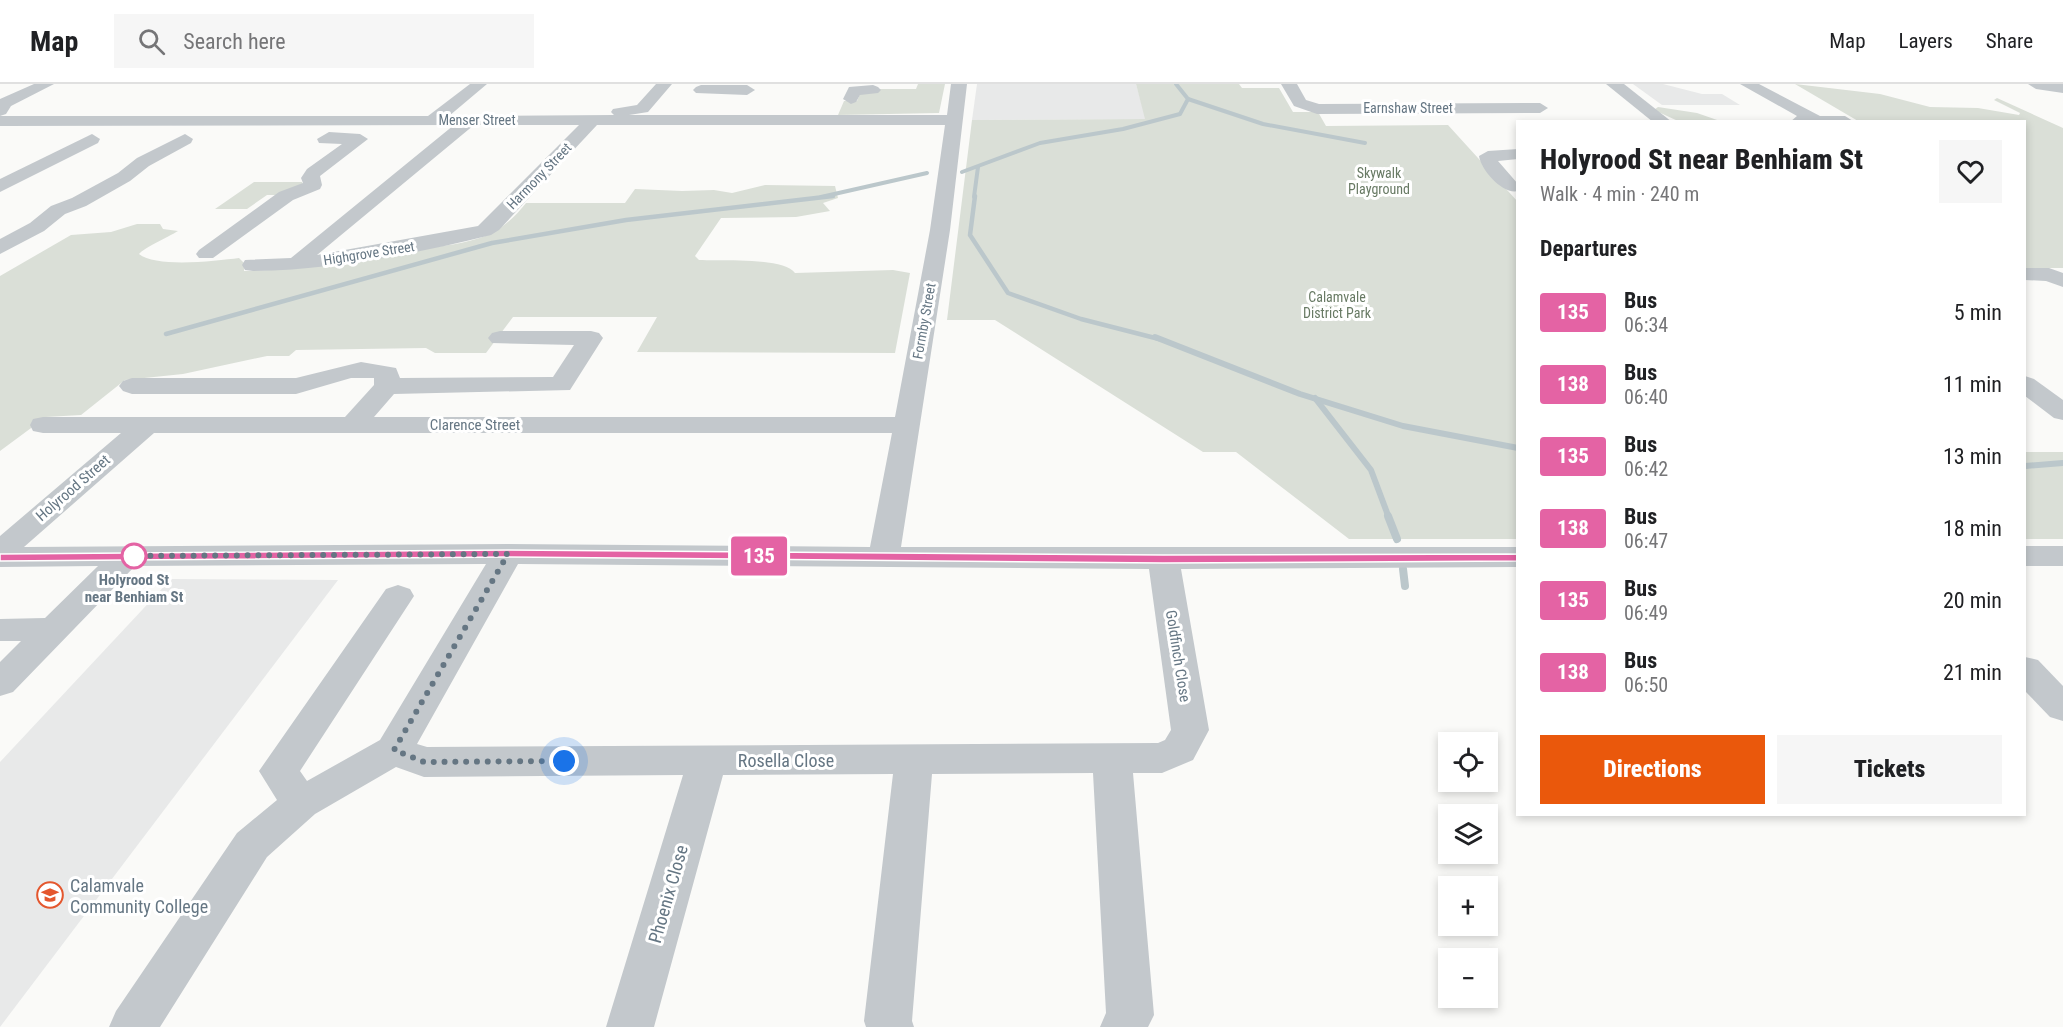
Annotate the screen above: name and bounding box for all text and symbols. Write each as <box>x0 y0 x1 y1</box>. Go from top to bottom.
search box <box>114 14 534 68</box>
text: Map <box>30 25 78 58</box>
icon: search <box>135 25 168 58</box>
text: Search here <box>183 29 286 54</box>
text: Map <box>1829 29 1866 53</box>
text: Layers <box>1899 29 1953 53</box>
text: Share <box>1986 29 2033 53</box>
street label: Earnshaw Street <box>1363 100 1453 116</box>
street label: Menser Street <box>438 112 516 128</box>
street label: Harmony Street <box>503 140 575 212</box>
button: heart <box>1939 140 2002 203</box>
text: Holyrood St near Benhiam St <box>1540 143 1863 176</box>
park label: Skywalk Playground <box>1348 165 1410 197</box>
text: Walk · 4 min · 240 m <box>1540 182 1699 206</box>
text: Departures <box>1540 236 1637 261</box>
street label: Highgrove Street <box>322 238 416 268</box>
street label: Formby Street <box>909 282 939 360</box>
text: Bus <box>1624 288 1657 313</box>
park label: Calamvale District Park <box>1303 289 1372 321</box>
text: 135 <box>1557 300 1589 324</box>
text: 5 min <box>1954 300 2002 325</box>
text: 06:34 <box>1624 313 1668 337</box>
text: Bus <box>1624 360 1657 385</box>
text: 138 <box>1557 372 1589 396</box>
text: 11 min <box>1943 372 2002 397</box>
text: 06:40 <box>1624 385 1668 409</box>
street label: Clarence Street <box>430 416 520 434</box>
text: Bus <box>1624 432 1657 457</box>
text: 135 <box>1557 444 1589 468</box>
text: 13 min <box>1943 444 2002 469</box>
street label: Holyrood Street <box>32 451 114 525</box>
text: 06:42 <box>1624 457 1668 481</box>
text: Bus <box>1624 504 1657 529</box>
text: 138 <box>1557 516 1589 540</box>
text: 18 min <box>1943 516 2002 541</box>
text: 06:47 <box>1624 529 1668 553</box>
line badge: 135 <box>724 536 794 576</box>
marker: Holyrood St near Benhiam St <box>121 543 147 569</box>
text: 135 <box>743 544 775 568</box>
place label: Holyrood St near Benhiam St <box>85 571 184 606</box>
text: Bus <box>1624 576 1657 601</box>
text: 135 <box>1557 588 1589 612</box>
text: 20 min <box>1943 588 2002 613</box>
text: 06:49 <box>1624 601 1668 625</box>
street label: Goldfinch Close <box>1162 609 1194 703</box>
text: Bus <box>1624 648 1657 673</box>
text: 138 <box>1557 660 1589 684</box>
text: 21 min <box>1943 660 2002 685</box>
text: 06:50 <box>1624 673 1668 697</box>
map controls <box>1438 732 1498 1008</box>
button: locate <box>1438 732 1498 792</box>
button: Directions <box>1540 735 1765 804</box>
button: Tickets <box>1777 735 2002 804</box>
your location <box>549 746 579 776</box>
street label: Rosella Close <box>738 750 834 771</box>
button: layers <box>1438 804 1498 864</box>
street label: Phoenix Close <box>644 843 692 945</box>
place label: Calamvale Community College <box>70 875 208 917</box>
button: + <box>1438 876 1498 936</box>
school or university icon: Calamvale Community College <box>35 880 65 910</box>
button: − <box>1438 948 1498 1008</box>

